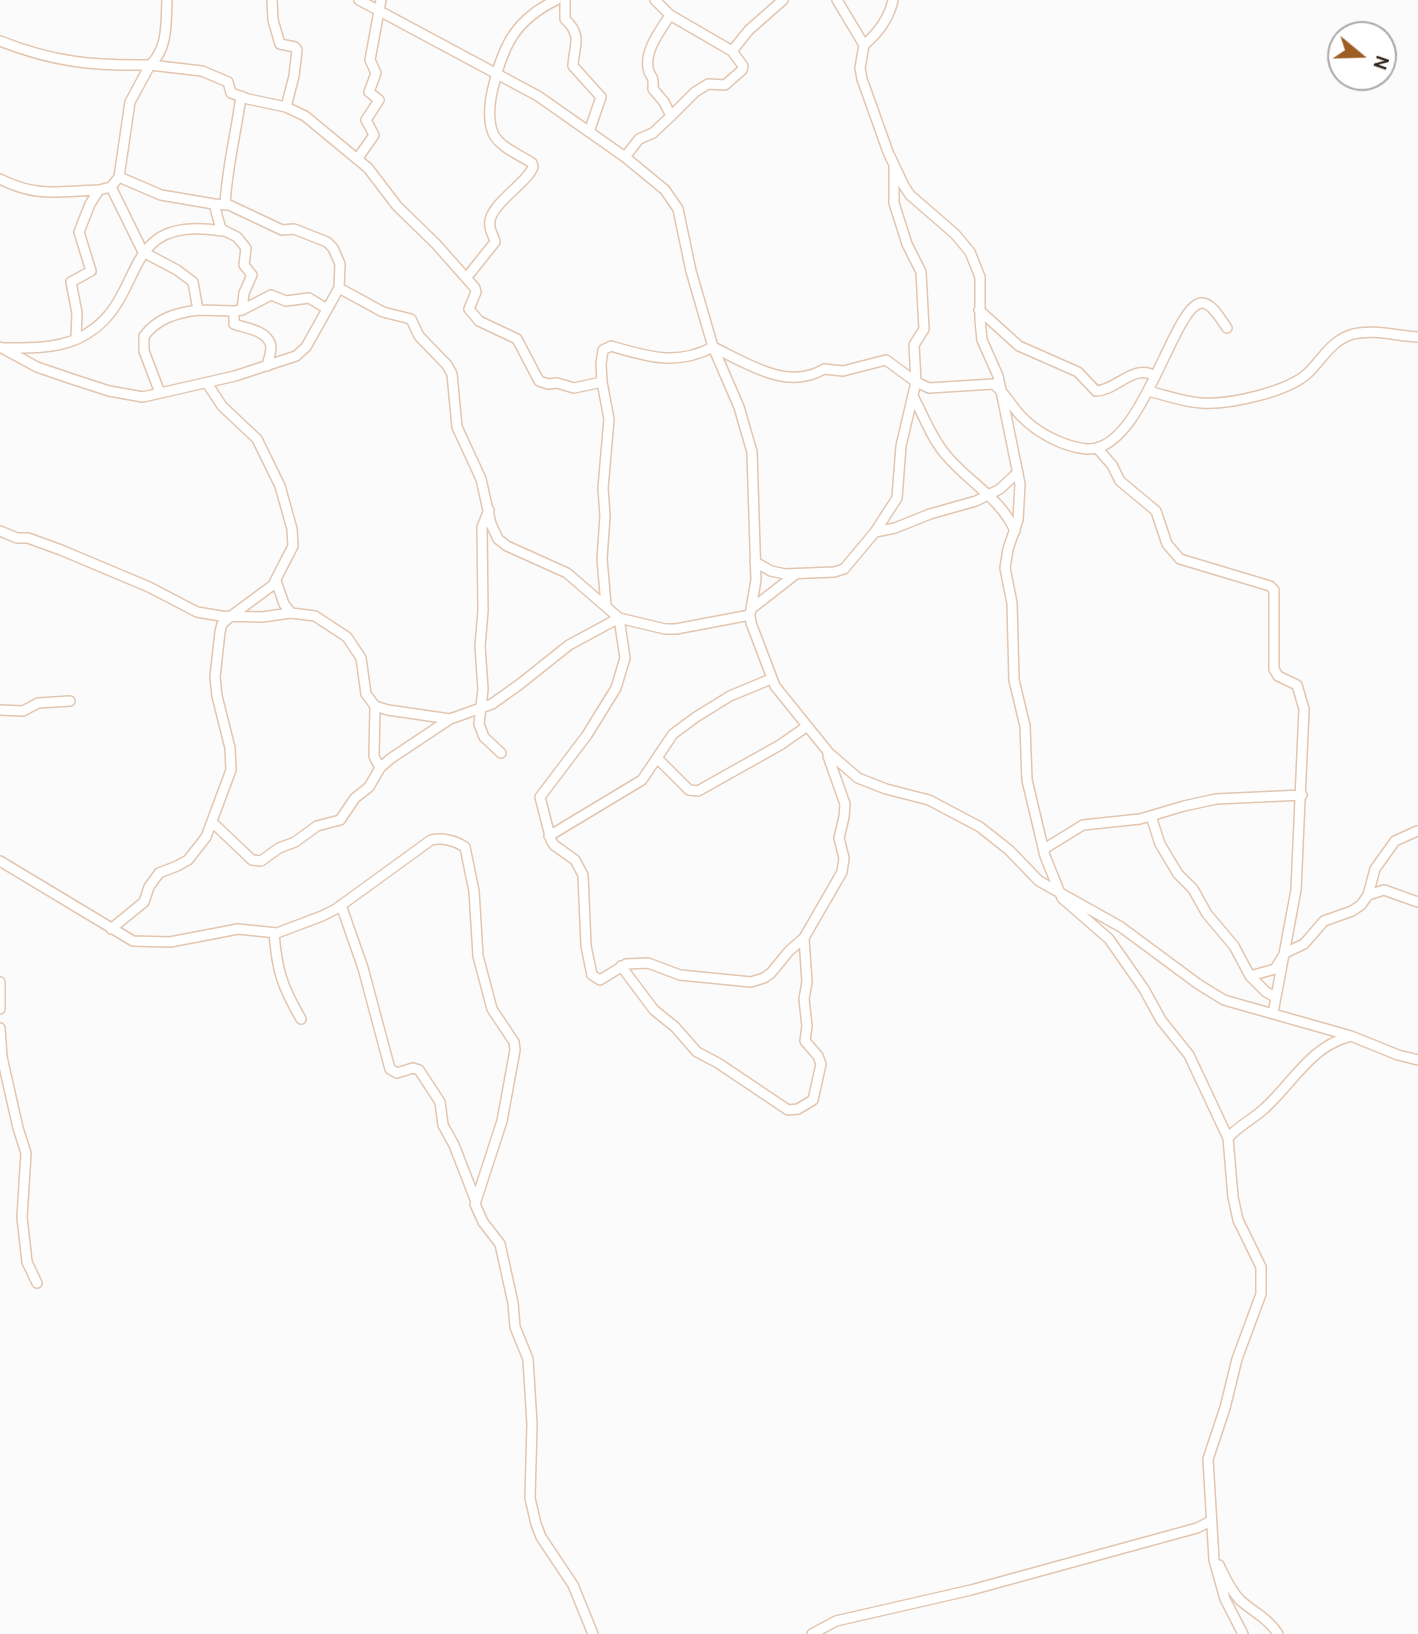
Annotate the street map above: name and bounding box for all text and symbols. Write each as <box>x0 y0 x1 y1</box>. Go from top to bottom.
north arrow <box>1327 21 1397 91</box>
text: N <box>1366 52 1394 73</box>

